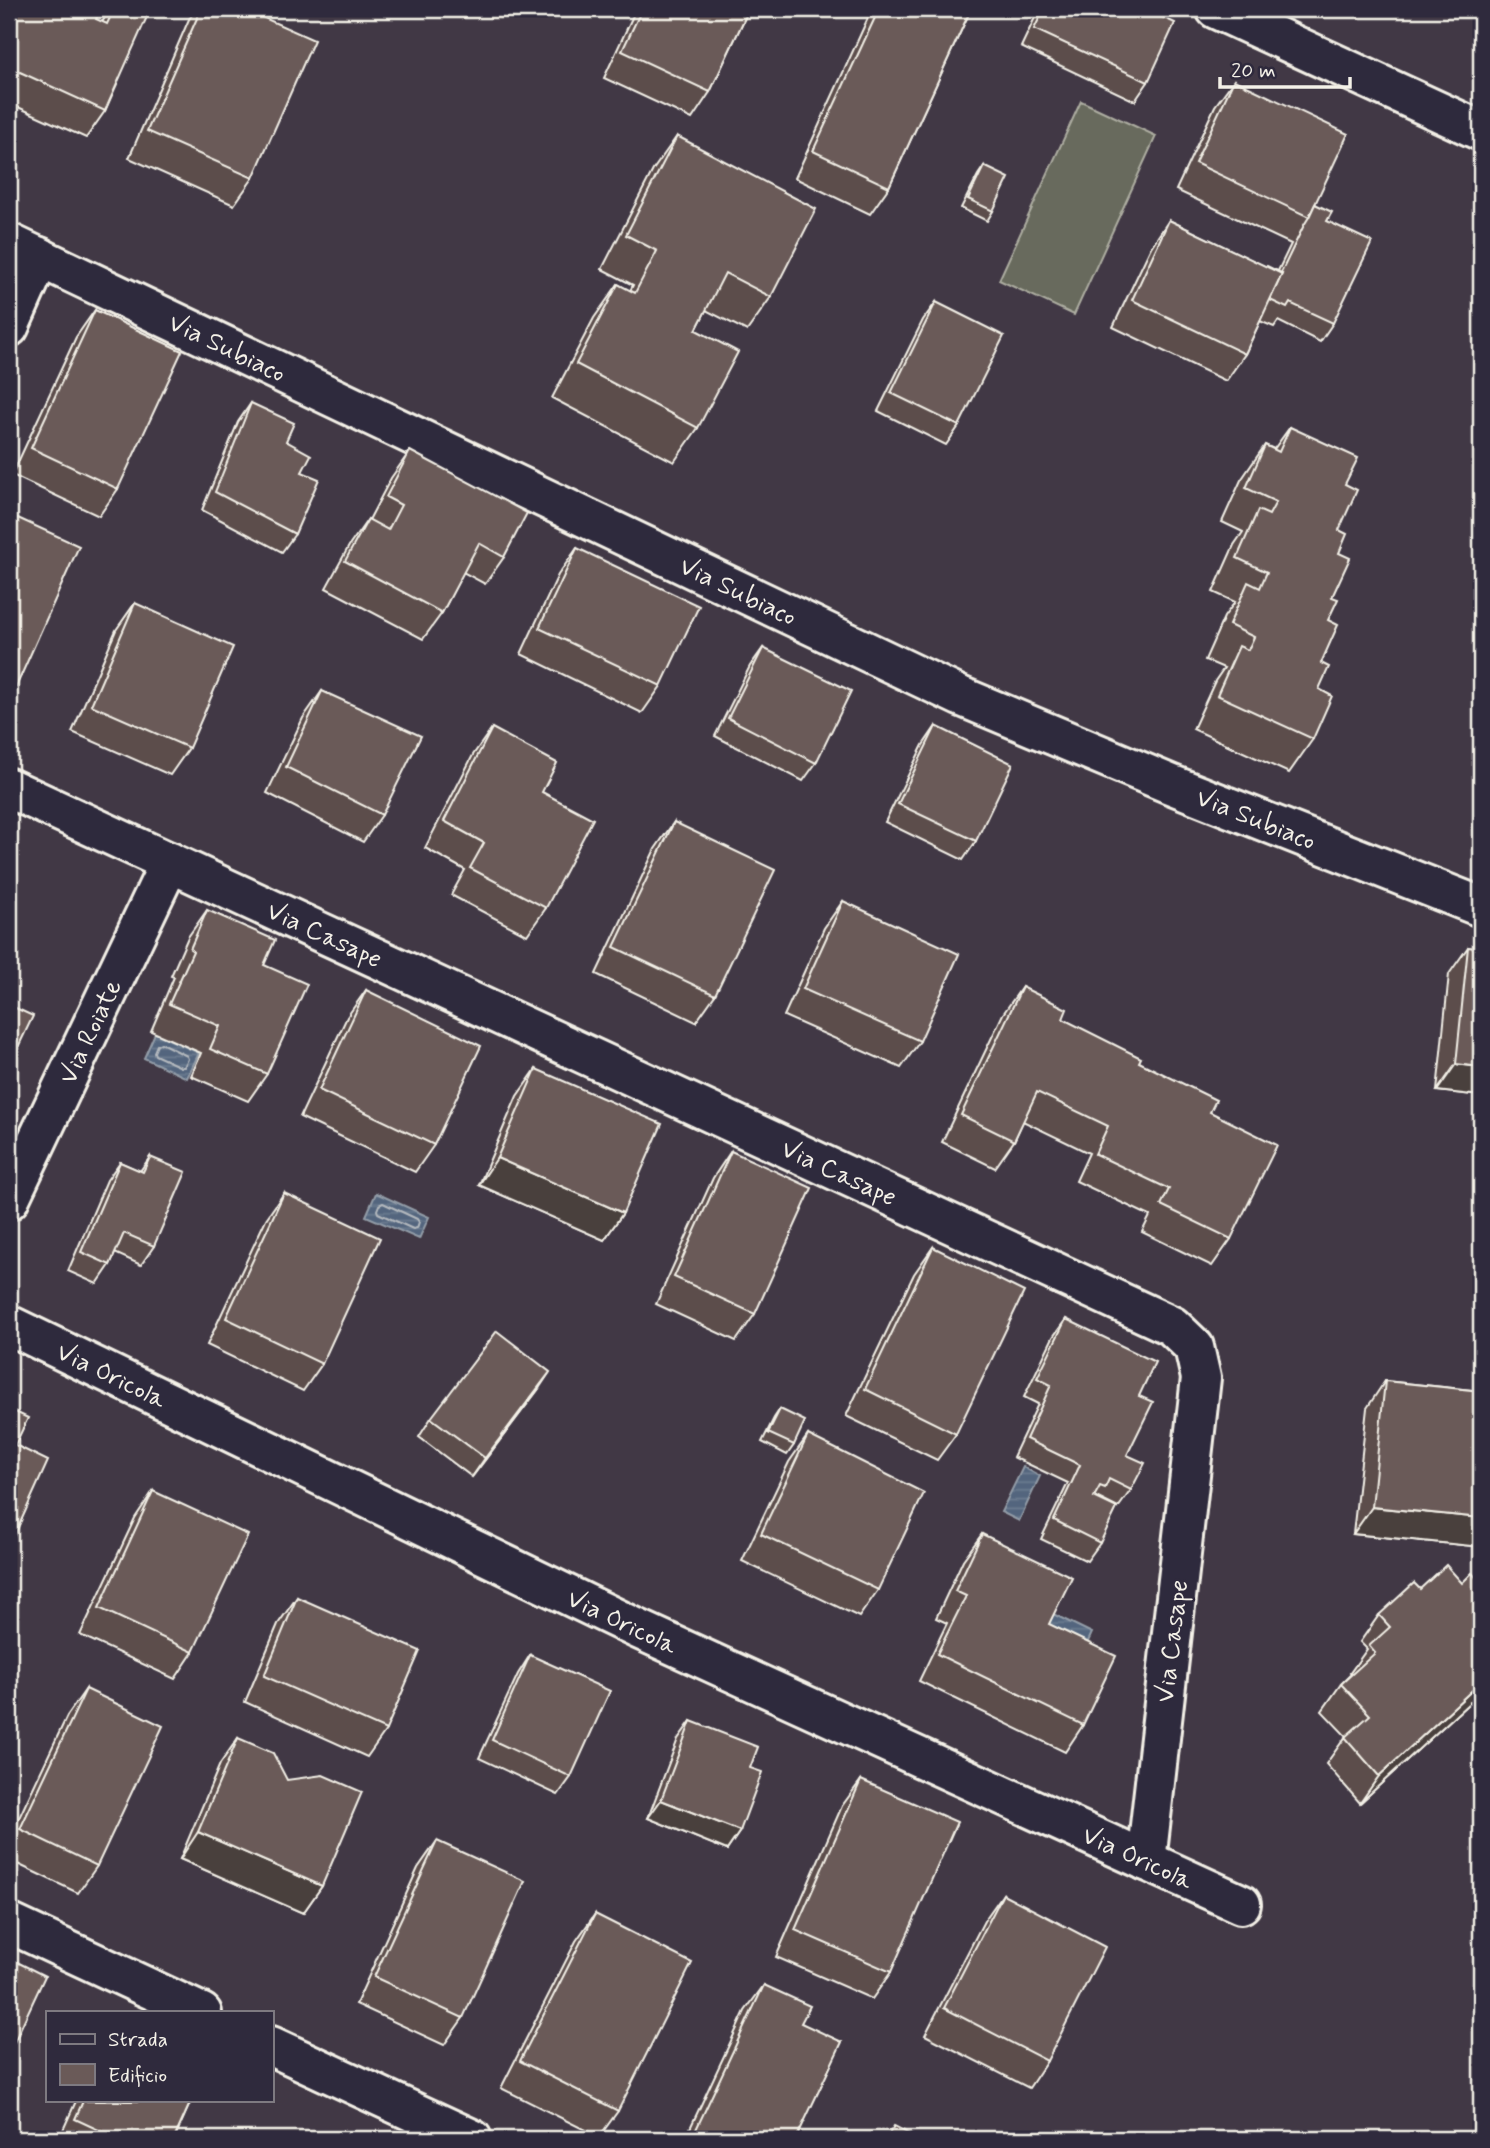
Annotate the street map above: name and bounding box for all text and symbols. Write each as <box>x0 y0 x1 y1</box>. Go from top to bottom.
scale bar <box>1220 46 1350 90</box>
text: 20 m <box>1231 57 1276 85</box>
street label: Via Subiaco <box>162 306 291 391</box>
street label: Via Subiaco <box>673 550 802 635</box>
street label: Via Subiaco <box>1191 781 1321 859</box>
street label: Via Casape <box>261 895 387 977</box>
street label: Via Roiate <box>52 974 131 1090</box>
street label: Via Casape <box>775 1133 902 1215</box>
street label: Via Oricola <box>50 1335 172 1418</box>
street label: Via Casape <box>1149 1578 1197 1705</box>
street label: Via Oricola <box>561 1582 682 1664</box>
street label: Via Oricola <box>1076 1819 1198 1899</box>
legend <box>46 2011 273 2102</box>
text: Strada <box>108 2026 168 2054</box>
text: Edificio <box>108 2062 167 2090</box>

